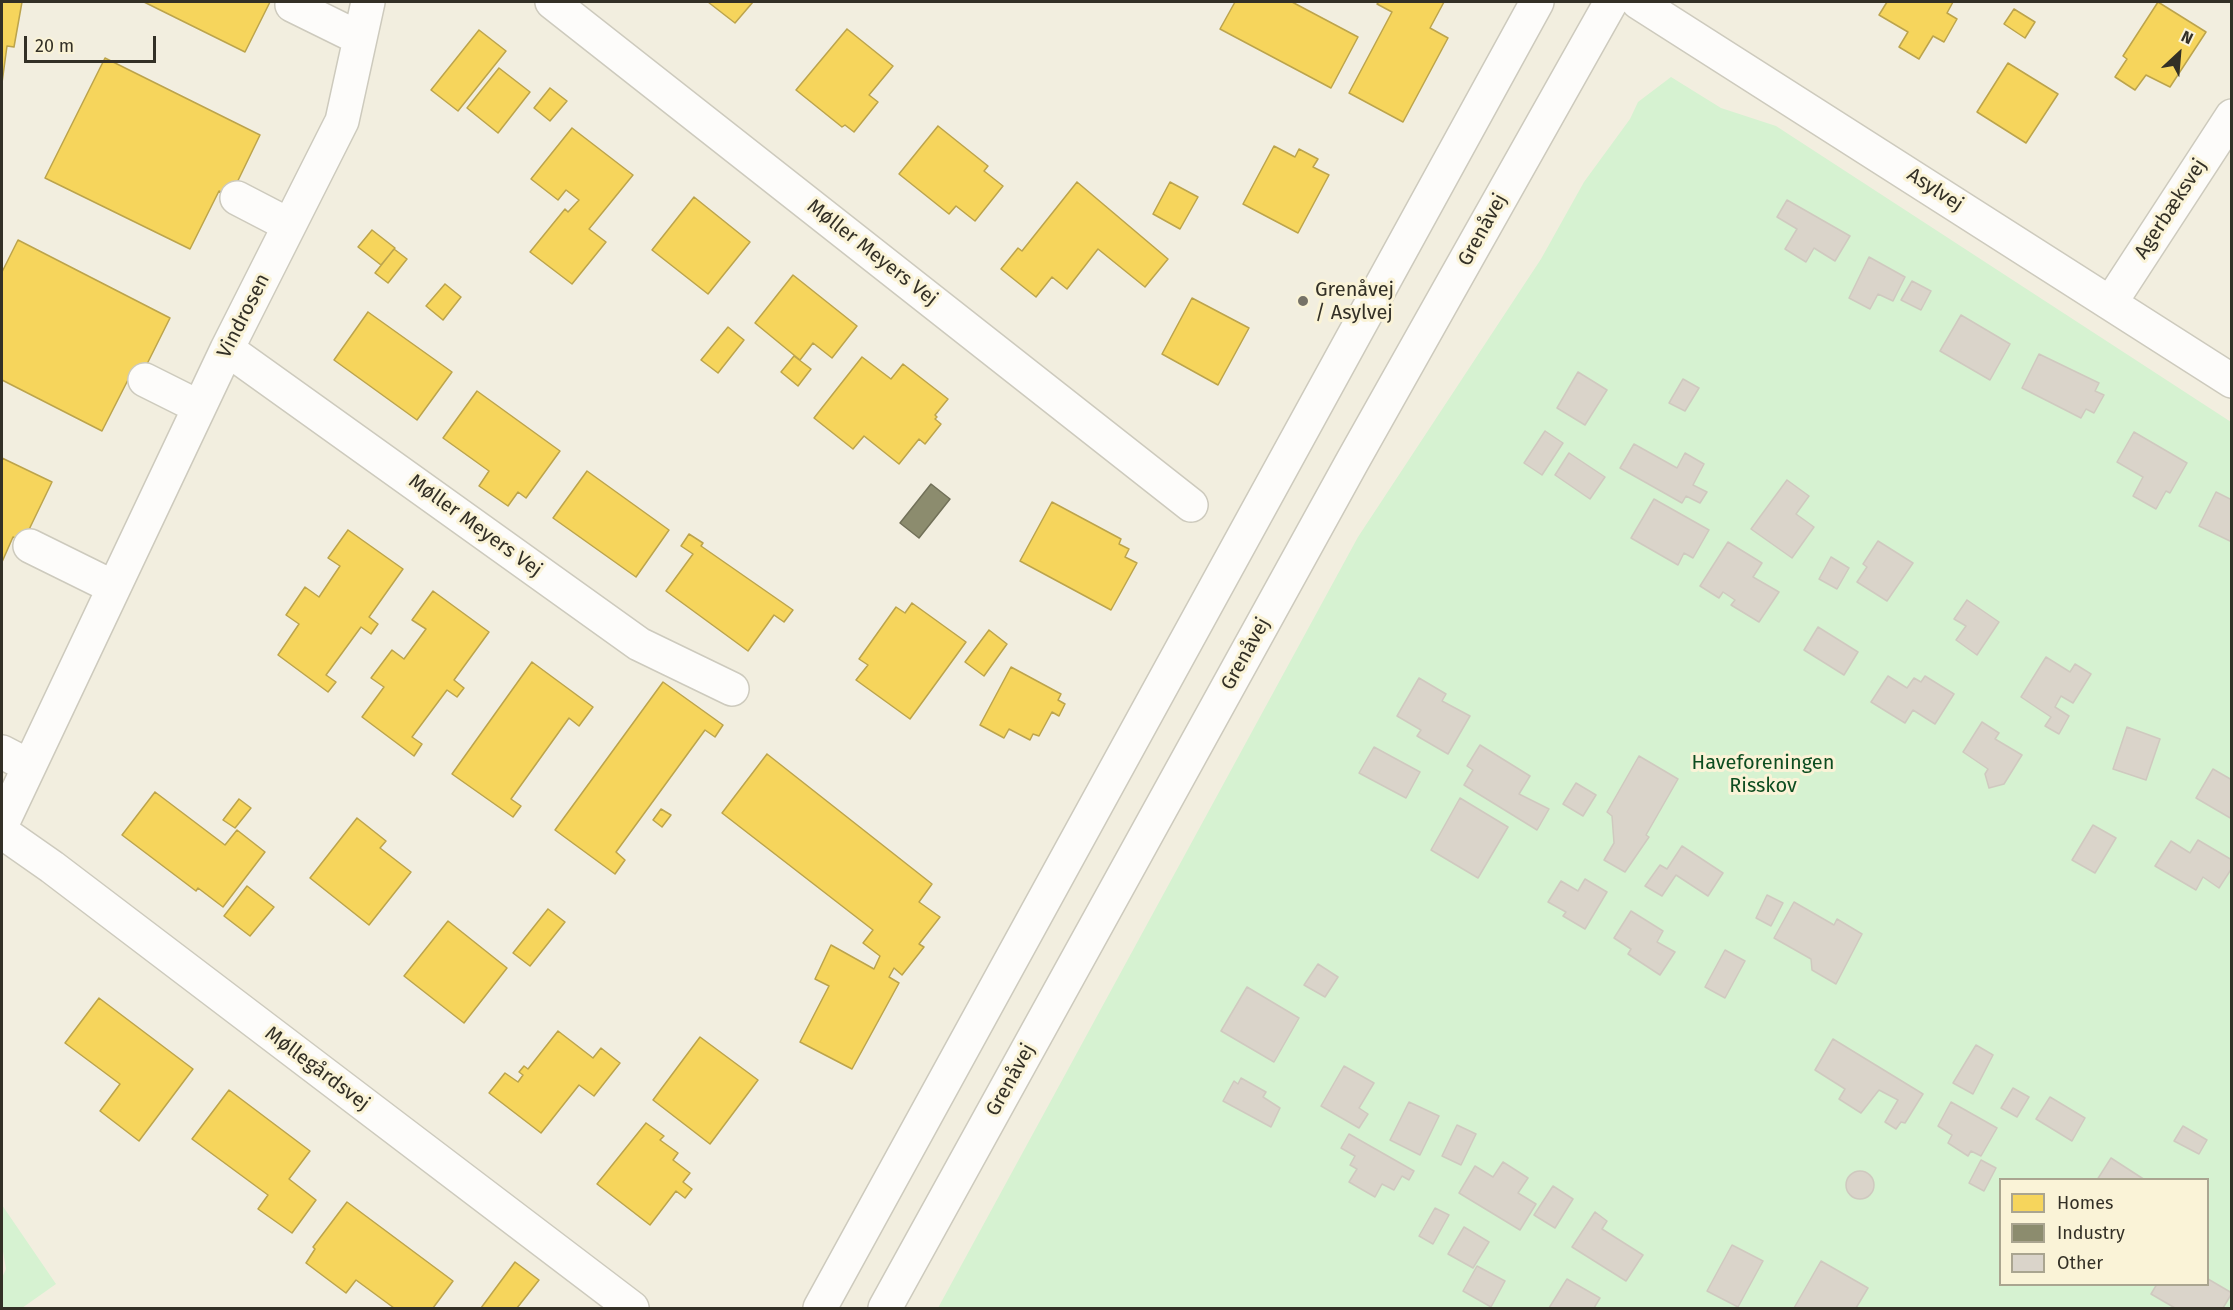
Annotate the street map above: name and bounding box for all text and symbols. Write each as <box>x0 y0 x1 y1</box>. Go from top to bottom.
scale bar <box>27 24 159 62</box>
north arrow <box>2149 24 2209 84</box>
text: N <box>2178 27 2196 48</box>
text: 20 m <box>35 35 74 57</box>
street label: Agerbæksvej <box>2130 155 2212 263</box>
street label: Asylvej <box>1902 163 1968 217</box>
street label: Grenåvej <box>1453 190 1513 270</box>
street label: Møller Meyers Vej <box>802 195 942 311</box>
street label: Vindrosen <box>213 270 275 362</box>
place label: Grenåvej / Asylvej <box>1315 278 1394 325</box>
marker: Grenåvej / Asylvej <box>1296 294 1310 308</box>
street label: Møller Meyers Vej <box>404 470 546 582</box>
street label: Grenåvej <box>1216 614 1276 694</box>
park label: Haveforeningen Risskov <box>1692 751 1834 798</box>
street label: Møllegårdsvej <box>260 1022 374 1116</box>
street label: Grenåvej <box>981 1040 1041 1120</box>
legend <box>1999 1178 2209 1286</box>
text: Homes <box>2057 1192 2113 1214</box>
text: Industry <box>2057 1222 2125 1244</box>
text: Other <box>2057 1252 2103 1274</box>

